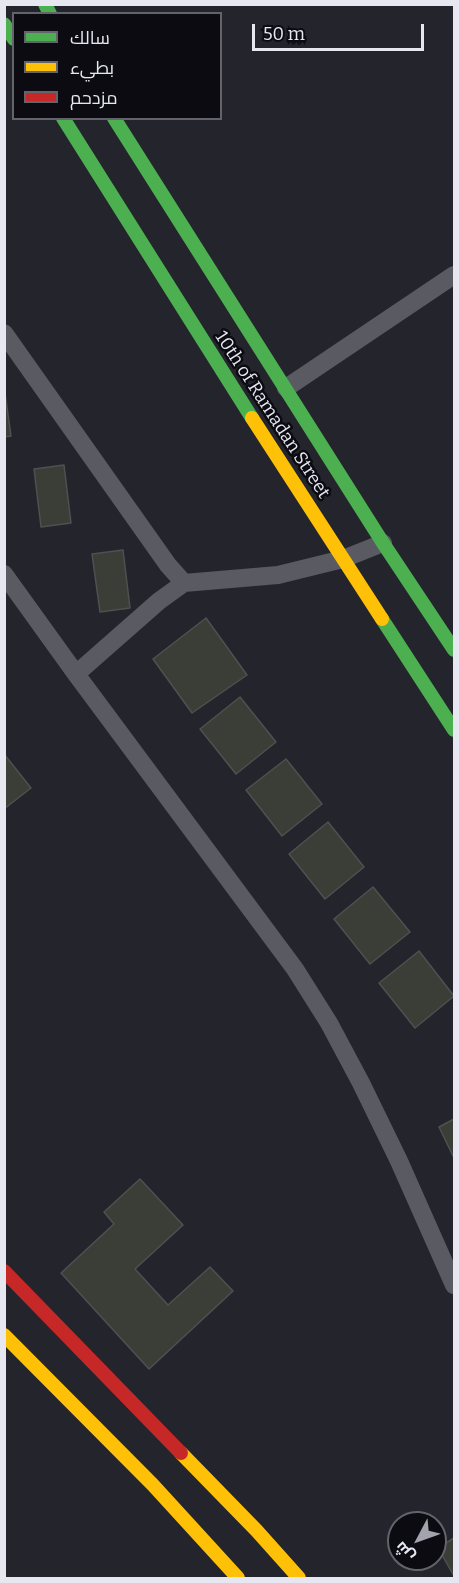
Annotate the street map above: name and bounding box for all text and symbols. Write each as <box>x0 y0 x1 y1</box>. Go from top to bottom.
legend <box>12 12 222 120</box>
scale bar <box>255 12 428 50</box>
text: 50 m <box>263 23 305 45</box>
text: سالك <box>70 27 110 49</box>
text: بطيء <box>70 57 114 79</box>
text: مزدحم <box>70 87 118 109</box>
street label: 10th of Ramadan Street <box>210 327 334 503</box>
north arrow <box>387 1511 447 1571</box>
text: ش <box>391 1538 418 1566</box>

